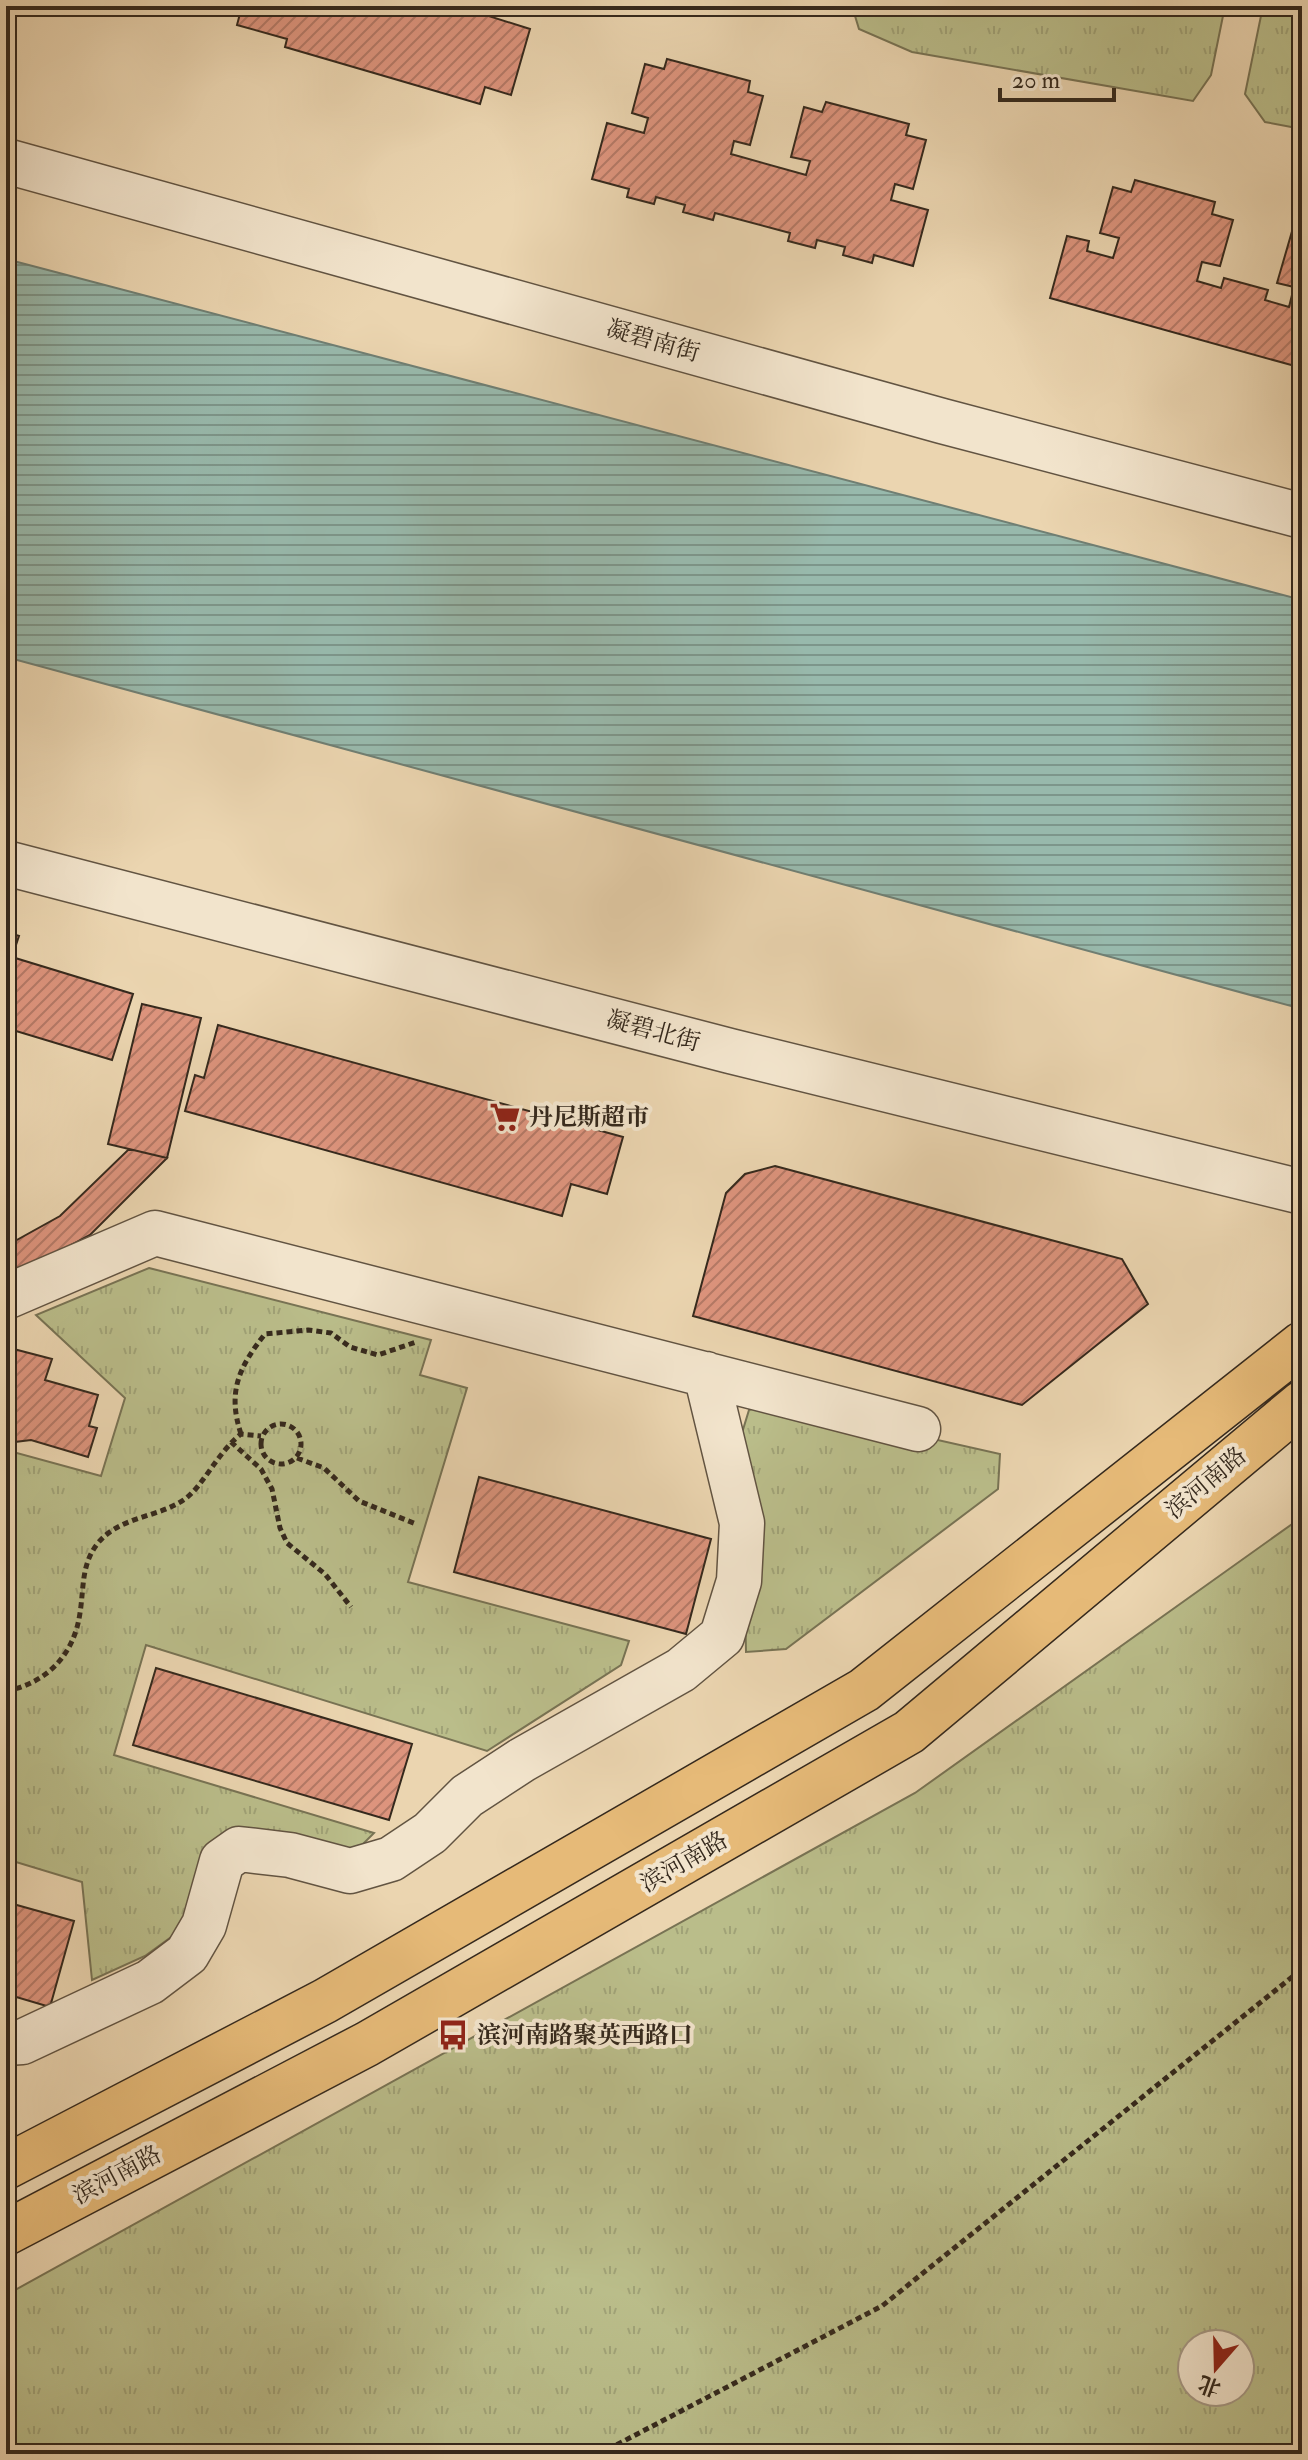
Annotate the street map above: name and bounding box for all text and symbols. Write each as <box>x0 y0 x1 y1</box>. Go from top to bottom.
scale bar <box>1000 52 1114 102</box>
text: 20 m <box>1012 65 1061 96</box>
street label: 凝碧南街 <box>603 313 703 369</box>
street label: 凝碧北街 <box>603 1004 703 1058</box>
supermarket icon: 丹尼斯超市 <box>488 1100 522 1134</box>
place label: 丹尼斯超市 <box>529 1102 649 1133</box>
street label: 滨河南路 <box>1159 1440 1253 1526</box>
street label: 滨河南路 <box>635 1825 733 1899</box>
bus stop icon: 滨河南路聚英西路口 <box>436 2018 470 2052</box>
place label: 滨河南路聚英西路口 <box>477 2020 693 2051</box>
street label: 滨河南路 <box>67 2139 167 2211</box>
north arrow <box>1176 2328 1256 2408</box>
text: 北 <box>1194 2369 1225 2403</box>

